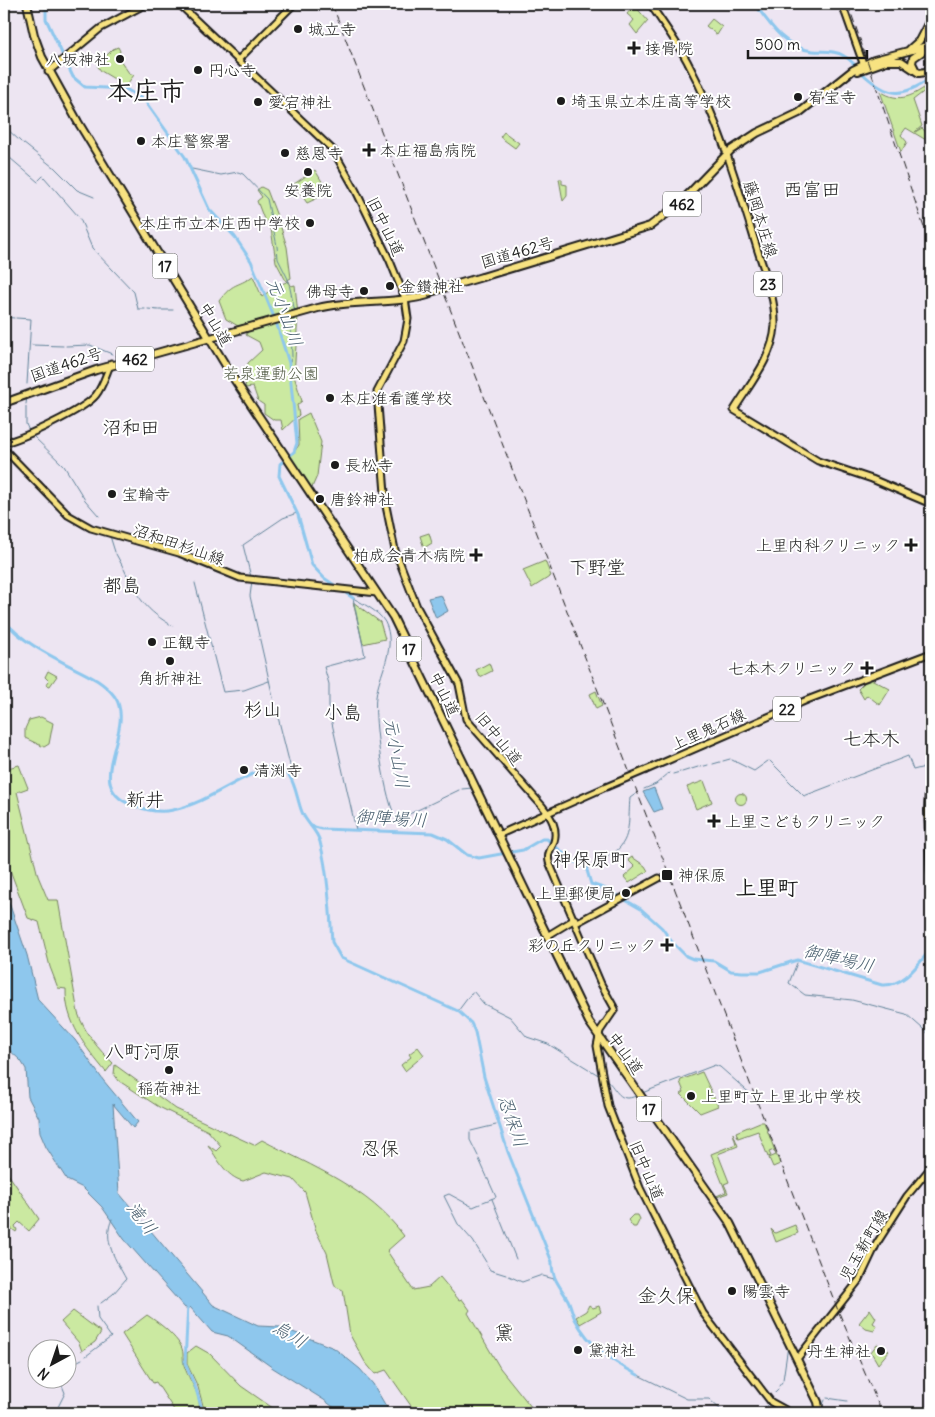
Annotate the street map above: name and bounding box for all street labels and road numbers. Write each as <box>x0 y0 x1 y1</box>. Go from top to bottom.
street label: 藤岡本庄線 <box>740 178 782 260</box>
road number: 462 <box>663 192 701 216</box>
street label: 旧中山道 <box>363 193 409 259</box>
street label: 国道462号 <box>478 232 556 272</box>
road number: 17 <box>152 254 178 278</box>
road number: 23 <box>754 272 782 296</box>
street label: 中山道 <box>195 298 237 350</box>
street label: 国道462号 <box>27 342 105 386</box>
road number: 462 <box>116 346 154 372</box>
street label: 沼和田杉山線 <box>130 519 228 569</box>
road number: 17 <box>396 636 422 662</box>
street label: 中山道 <box>425 668 465 720</box>
road number: 22 <box>773 696 801 722</box>
street label: 上里鬼石線 <box>667 704 749 754</box>
street label: 旧中山道 <box>471 707 527 769</box>
street label: 中山道 <box>604 1028 648 1078</box>
road number: 17 <box>636 1096 662 1122</box>
street label: 旧中山道 <box>625 1137 669 1203</box>
street label: 児玉新町線 <box>834 1205 892 1285</box>

